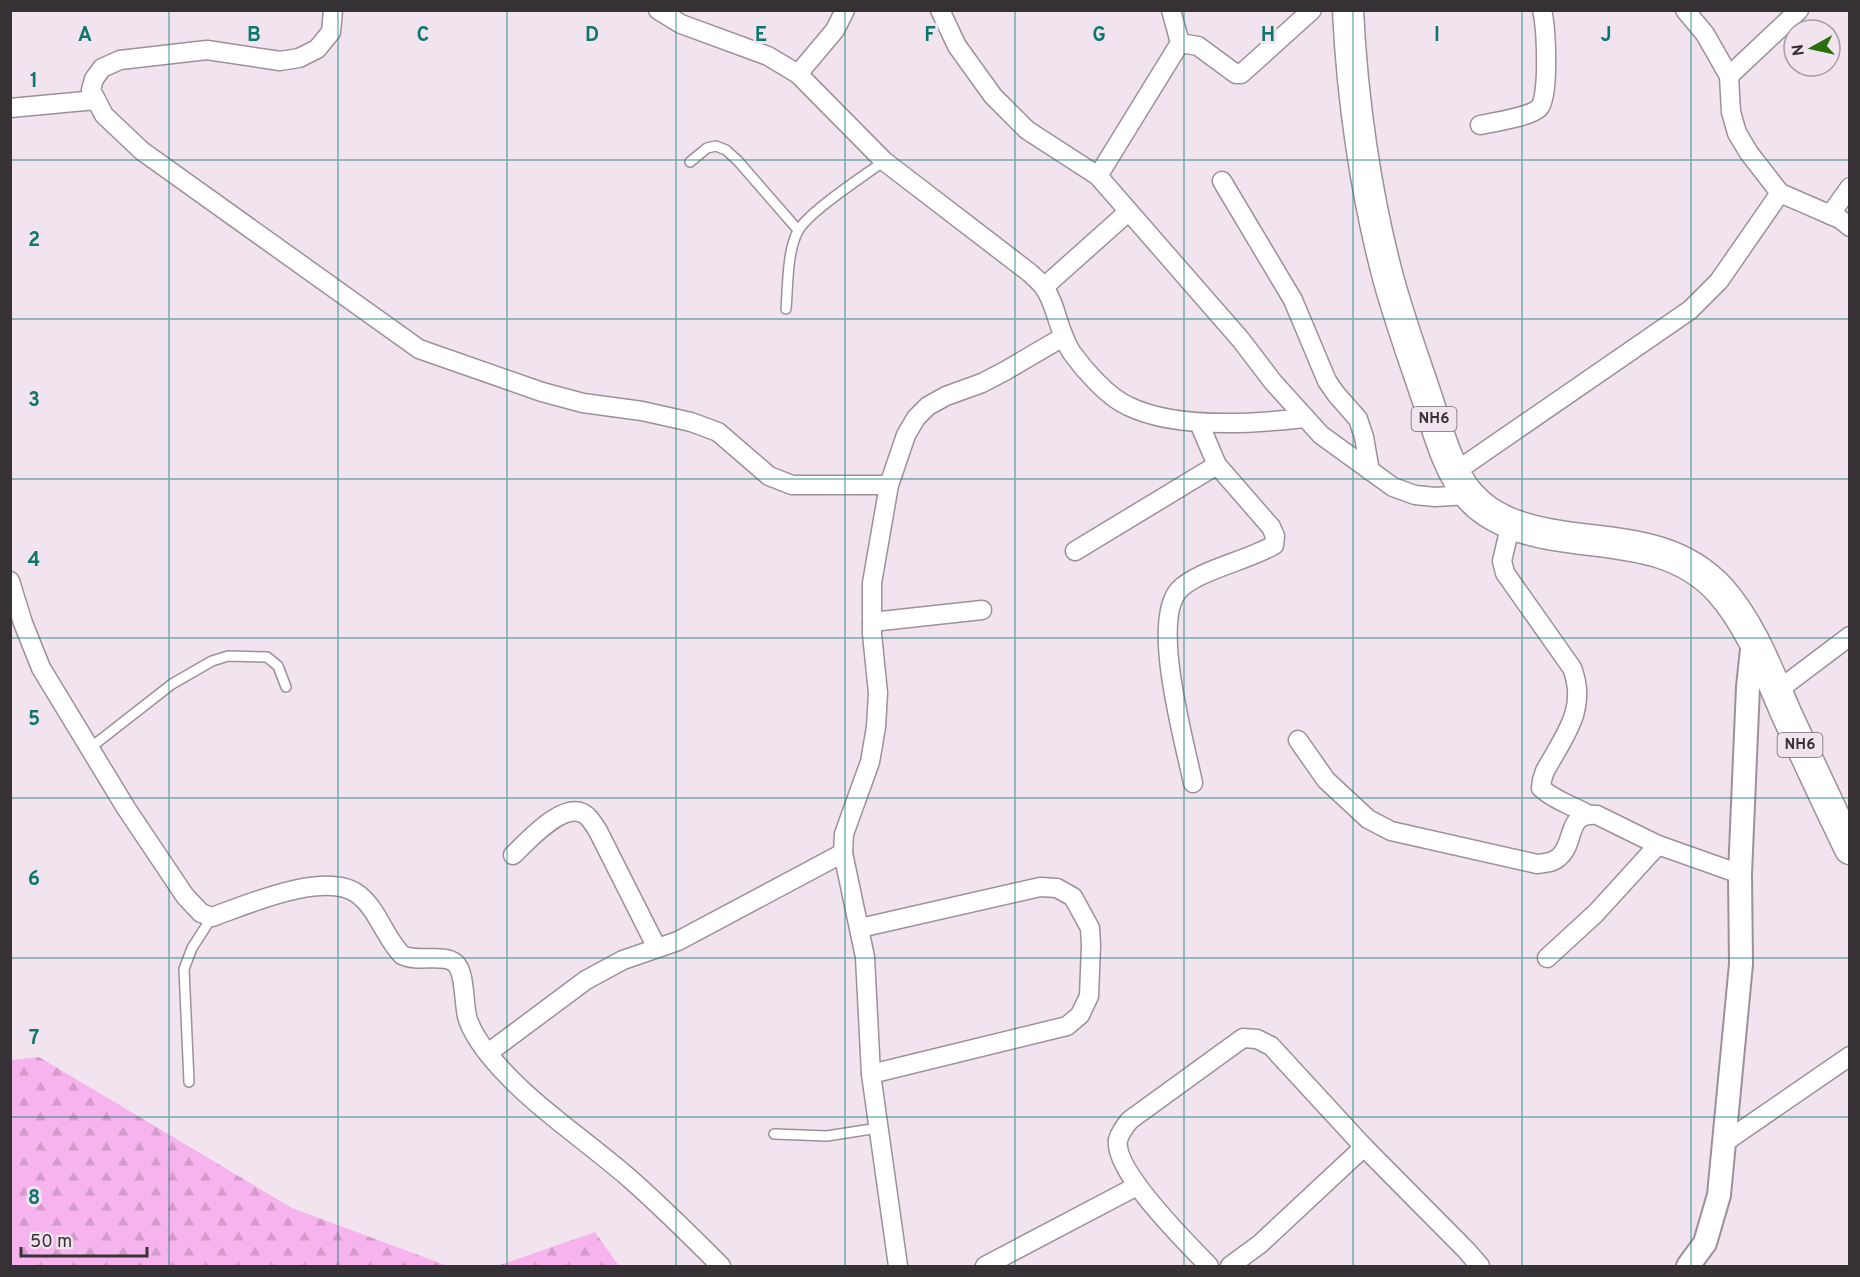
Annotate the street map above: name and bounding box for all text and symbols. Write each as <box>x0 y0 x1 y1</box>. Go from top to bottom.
north arrow <box>1782 18 1842 78</box>
text: A <box>78 23 92 49</box>
text: B <box>247 23 261 49</box>
text: C <box>417 23 429 49</box>
text: D <box>585 23 599 49</box>
text: E <box>755 23 767 49</box>
text: F <box>924 23 936 49</box>
text: G <box>1092 23 1106 49</box>
text: H <box>1261 23 1275 49</box>
text: I <box>1434 23 1440 49</box>
text: J <box>1600 23 1612 49</box>
text: N <box>1788 43 1810 57</box>
text: 1 <box>30 69 38 95</box>
text: 2 <box>28 228 40 254</box>
text: 3 <box>28 388 40 414</box>
road number: NH6 <box>1412 407 1456 431</box>
text: 4 <box>28 548 40 574</box>
text: 5 <box>28 707 40 733</box>
road number: NH6 <box>1778 733 1822 757</box>
text: 6 <box>28 867 40 893</box>
text: 7 <box>29 1026 39 1052</box>
text: 8 <box>28 1186 40 1212</box>
scale bar <box>21 1220 147 1258</box>
text: 50 m <box>30 1231 72 1254</box>

